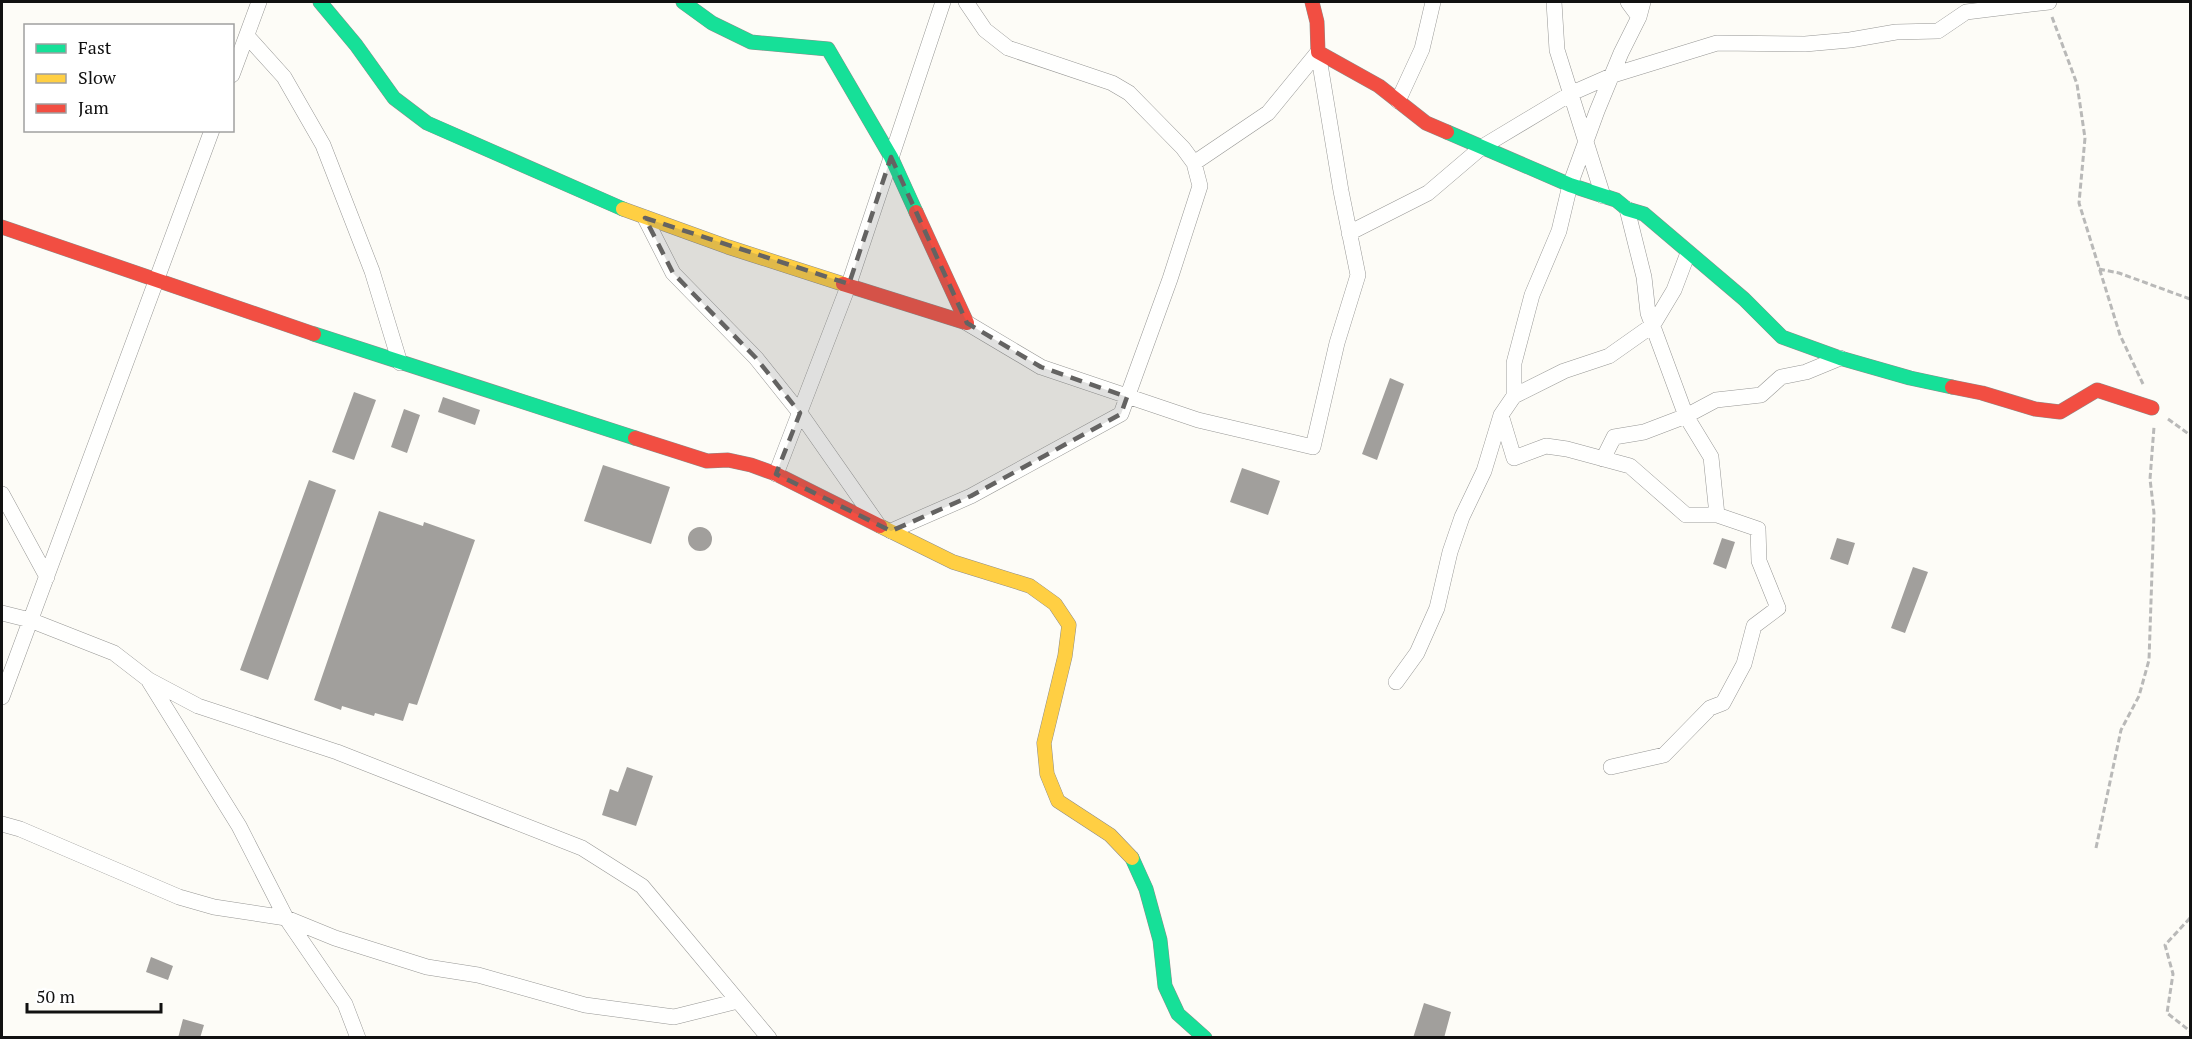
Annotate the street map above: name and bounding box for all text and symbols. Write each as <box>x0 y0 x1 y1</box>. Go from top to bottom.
legend <box>24 24 234 132</box>
text: Fast <box>78 35 112 59</box>
text: Slow <box>78 65 117 89</box>
text: Jam <box>78 95 109 119</box>
scale bar <box>27 976 160 1014</box>
text: 50 m <box>36 984 76 1008</box>

